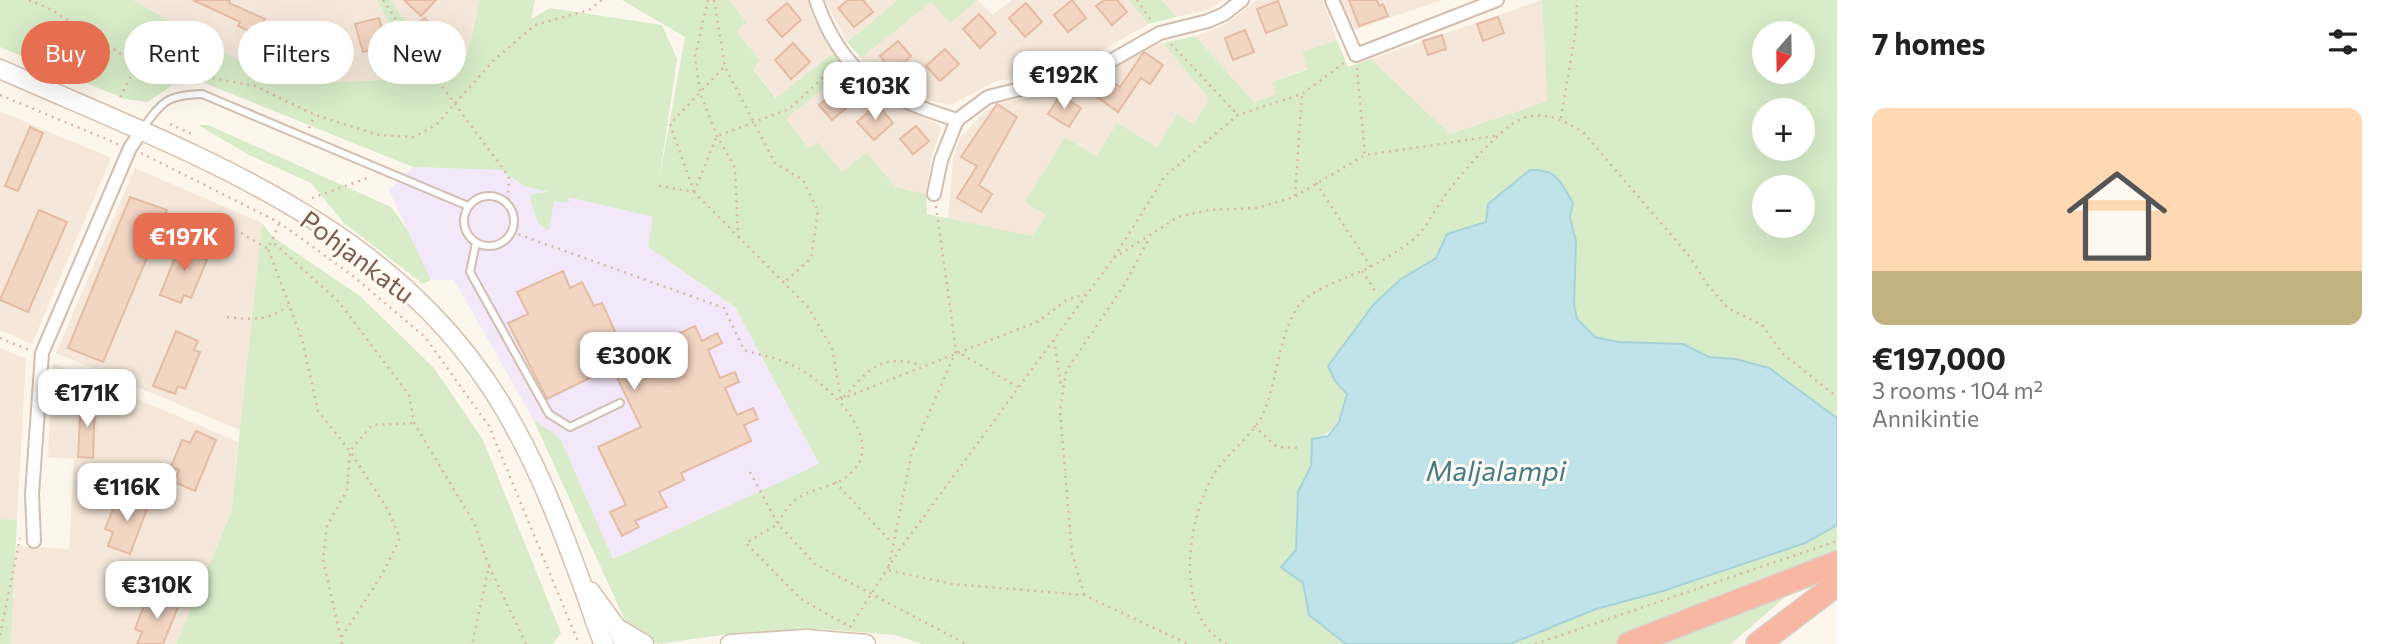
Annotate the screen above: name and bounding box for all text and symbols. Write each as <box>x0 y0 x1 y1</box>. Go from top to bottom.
chip: Buy <box>21 21 110 84</box>
chip: Rent <box>124 21 224 84</box>
chip: Filters <box>238 21 354 84</box>
chip: New <box>368 21 466 84</box>
north arrow <box>1752 21 1815 84</box>
map controls <box>1752 21 1815 238</box>
icon: filters <box>2324 23 2362 61</box>
text: 7 homes <box>1872 24 1985 61</box>
pin: €192K <box>1015 52 1113 111</box>
text: €192K <box>1029 60 1099 88</box>
pin: €103K <box>826 62 924 122</box>
text: €103K <box>839 71 911 99</box>
button: + <box>1752 98 1815 161</box>
icon: home <box>2054 153 2180 279</box>
button: − <box>1752 175 1815 238</box>
street label: Pohjankatu <box>295 203 421 309</box>
pin: €197K <box>135 214 233 273</box>
text: €197K <box>149 222 219 250</box>
pin: €300K <box>585 332 683 392</box>
text: €197,000 <box>1872 339 2006 376</box>
text: €300K <box>596 341 672 369</box>
pin: €171K <box>38 370 136 429</box>
text: 3 rooms · 104 m² <box>1872 376 2043 404</box>
text: €171K <box>54 378 120 406</box>
text: Annikintie <box>1872 404 1979 432</box>
water label: Maljalampi <box>1426 453 1567 487</box>
pin: €116K <box>78 463 176 523</box>
text: €116K <box>93 472 161 500</box>
pin: €310K <box>108 562 206 621</box>
text: €310K <box>121 570 193 598</box>

